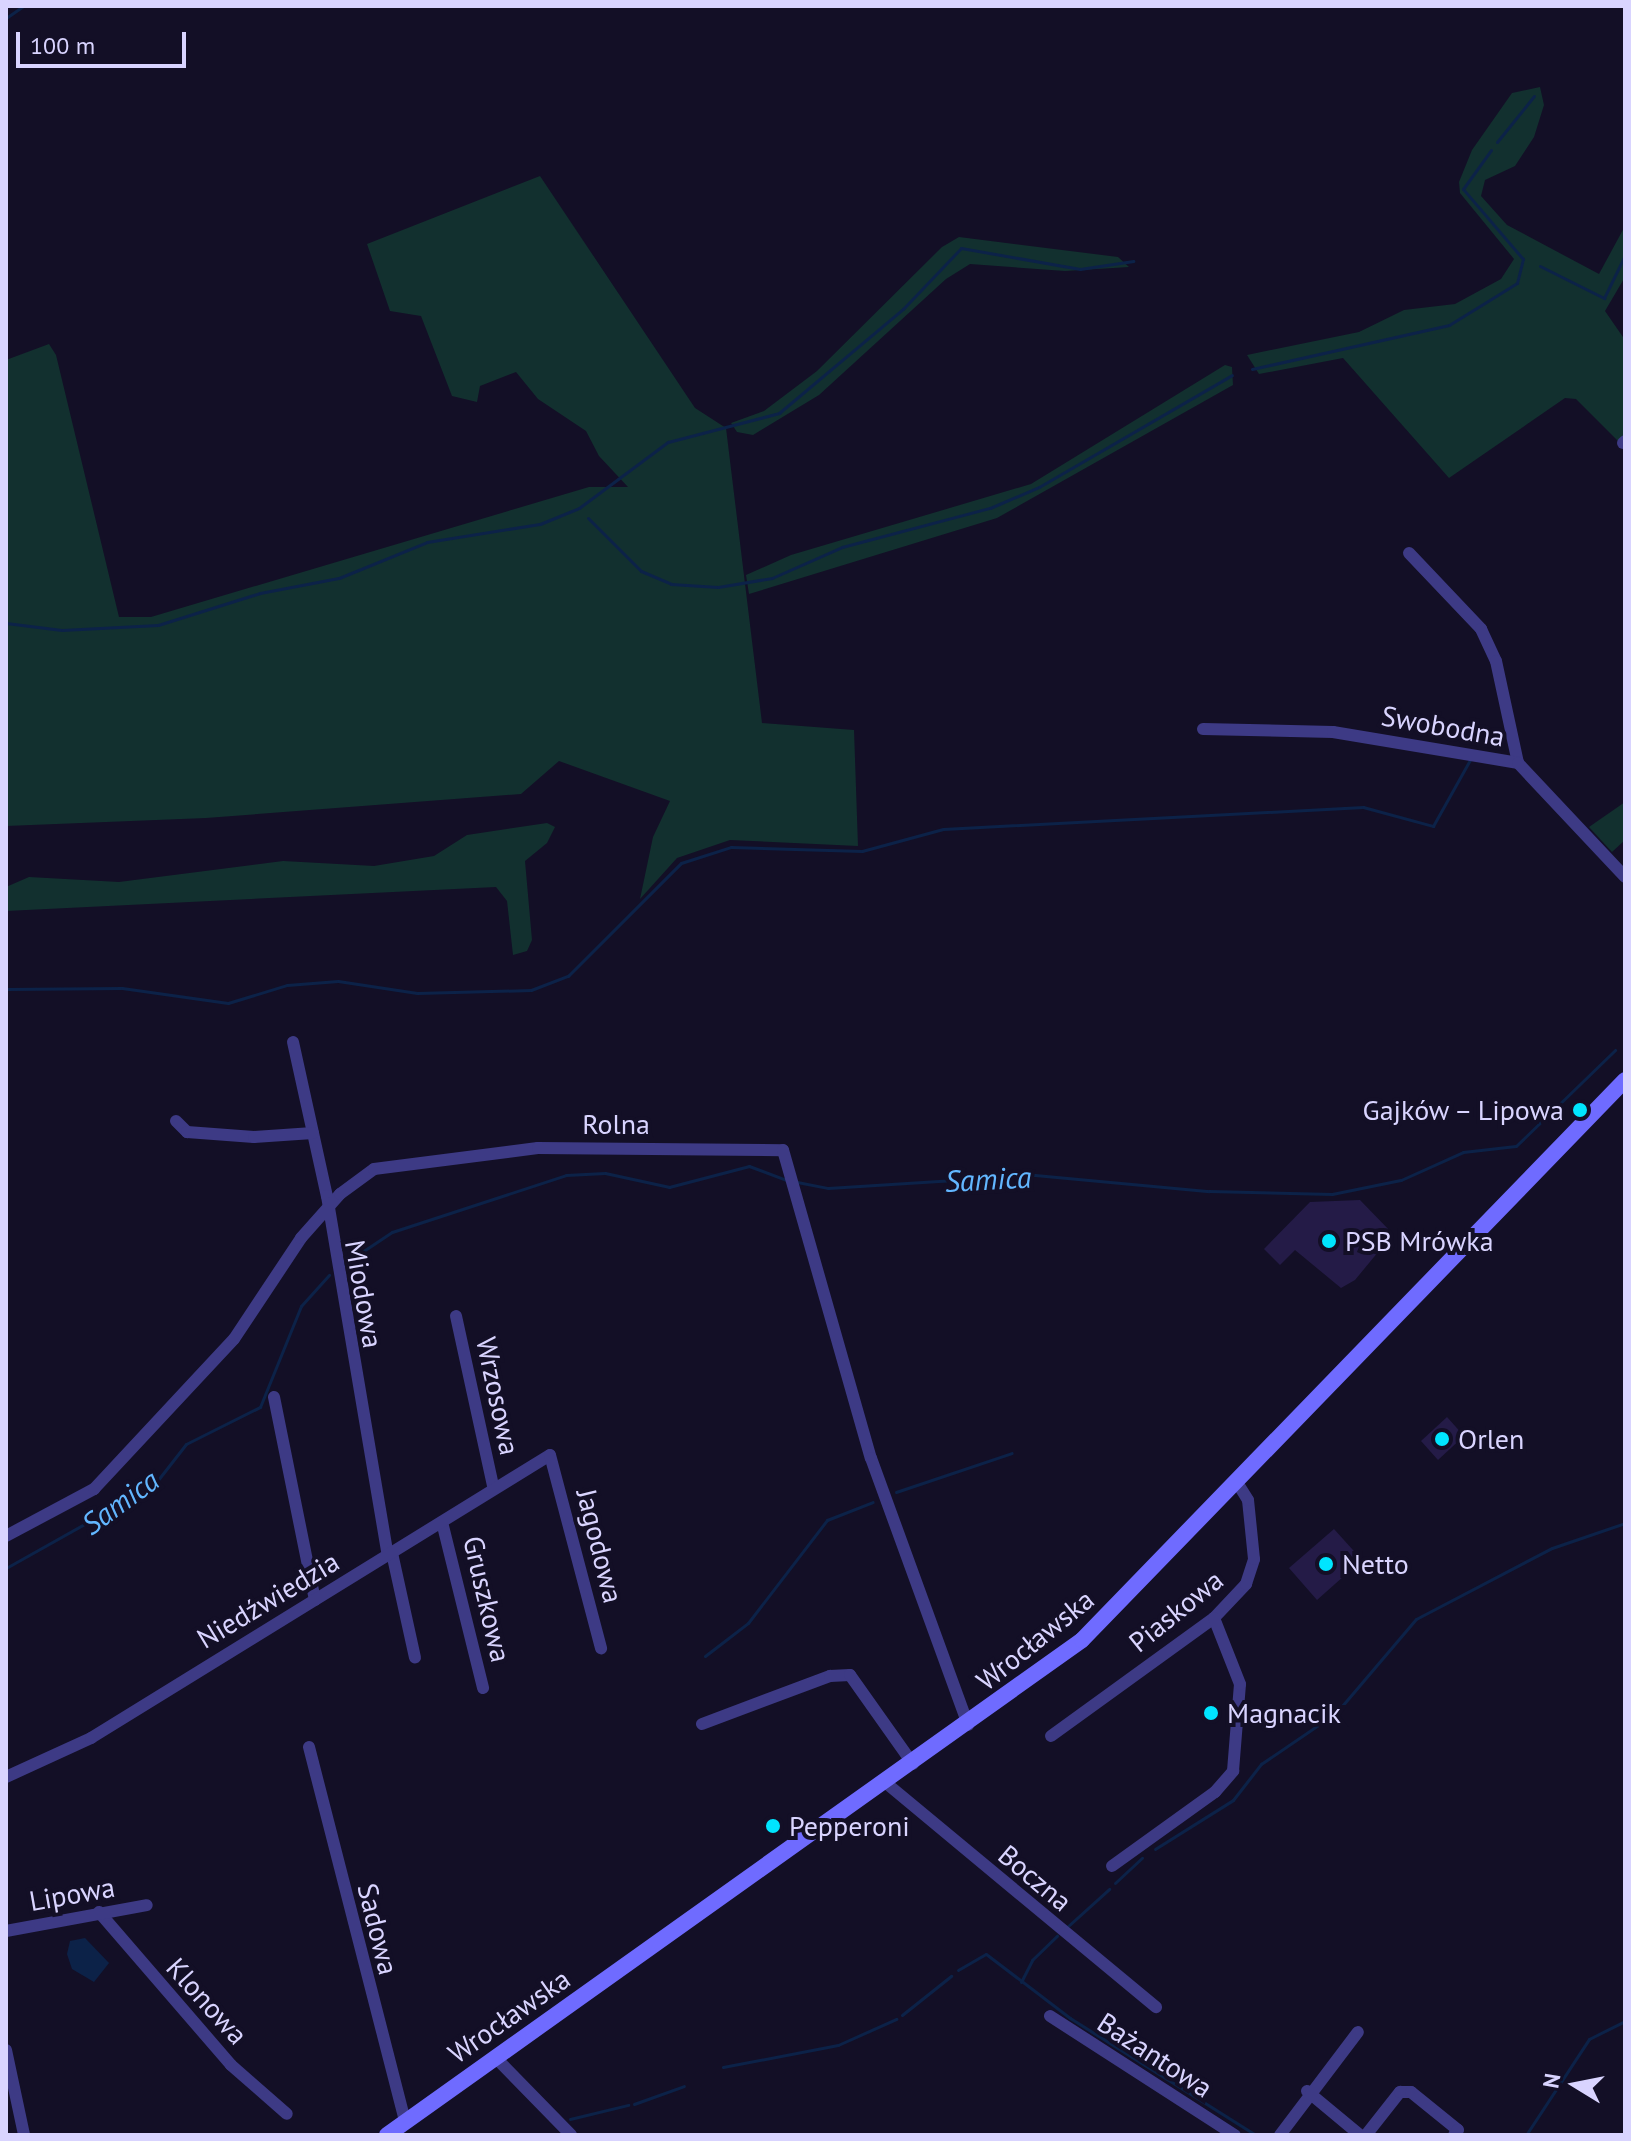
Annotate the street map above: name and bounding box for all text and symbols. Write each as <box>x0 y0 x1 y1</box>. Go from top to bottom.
scale bar <box>20 16 190 66</box>
text: 100 m <box>30 30 95 61</box>
street label: Swobodna <box>1379 699 1507 753</box>
place label: Gajków – Lipowa <box>1357 1093 1564 1127</box>
marker: Gajków – Lipowa <box>1571 1101 1589 1119</box>
street label: Rolna <box>582 1107 650 1141</box>
water label: Samica <box>944 1159 1032 1199</box>
place label: PSB Mrówka <box>1345 1224 1494 1258</box>
marker: PSB Mrówka <box>1320 1232 1338 1250</box>
street label: Miodowa <box>338 1237 390 1351</box>
street label: Wrzosowa <box>469 1334 527 1458</box>
place label: Orlen <box>1458 1422 1524 1456</box>
marker: Orlen <box>1433 1430 1451 1448</box>
water label: Samica <box>74 1462 166 1542</box>
street label: Jagodowa <box>570 1486 630 1606</box>
street label: Gruszkowa <box>456 1533 518 1665</box>
street label: Niedźwiedzia <box>191 1545 345 1655</box>
place label: Netto <box>1342 1547 1409 1581</box>
marker: Netto <box>1317 1555 1335 1573</box>
street label: Piaskowa <box>1122 1563 1230 1659</box>
street label: Wrocławska <box>970 1583 1100 1697</box>
place label: Magnacik <box>1227 1696 1341 1730</box>
marker: Magnacik <box>1202 1704 1220 1722</box>
place label: Pepperoni <box>789 1809 910 1843</box>
marker: Pepperoni <box>764 1817 782 1835</box>
street label: Boczna <box>992 1838 1078 1918</box>
street label: Lipowa <box>27 1870 117 1918</box>
street label: Sadowa <box>350 1880 406 1978</box>
street label: Klonowa <box>159 1951 255 2051</box>
street label: Wrocławska <box>442 1962 576 2070</box>
street label: Bażantowa <box>1091 2005 1219 2105</box>
north arrow <box>1535 2045 1615 2125</box>
text: N <box>1536 2071 1566 2090</box>

